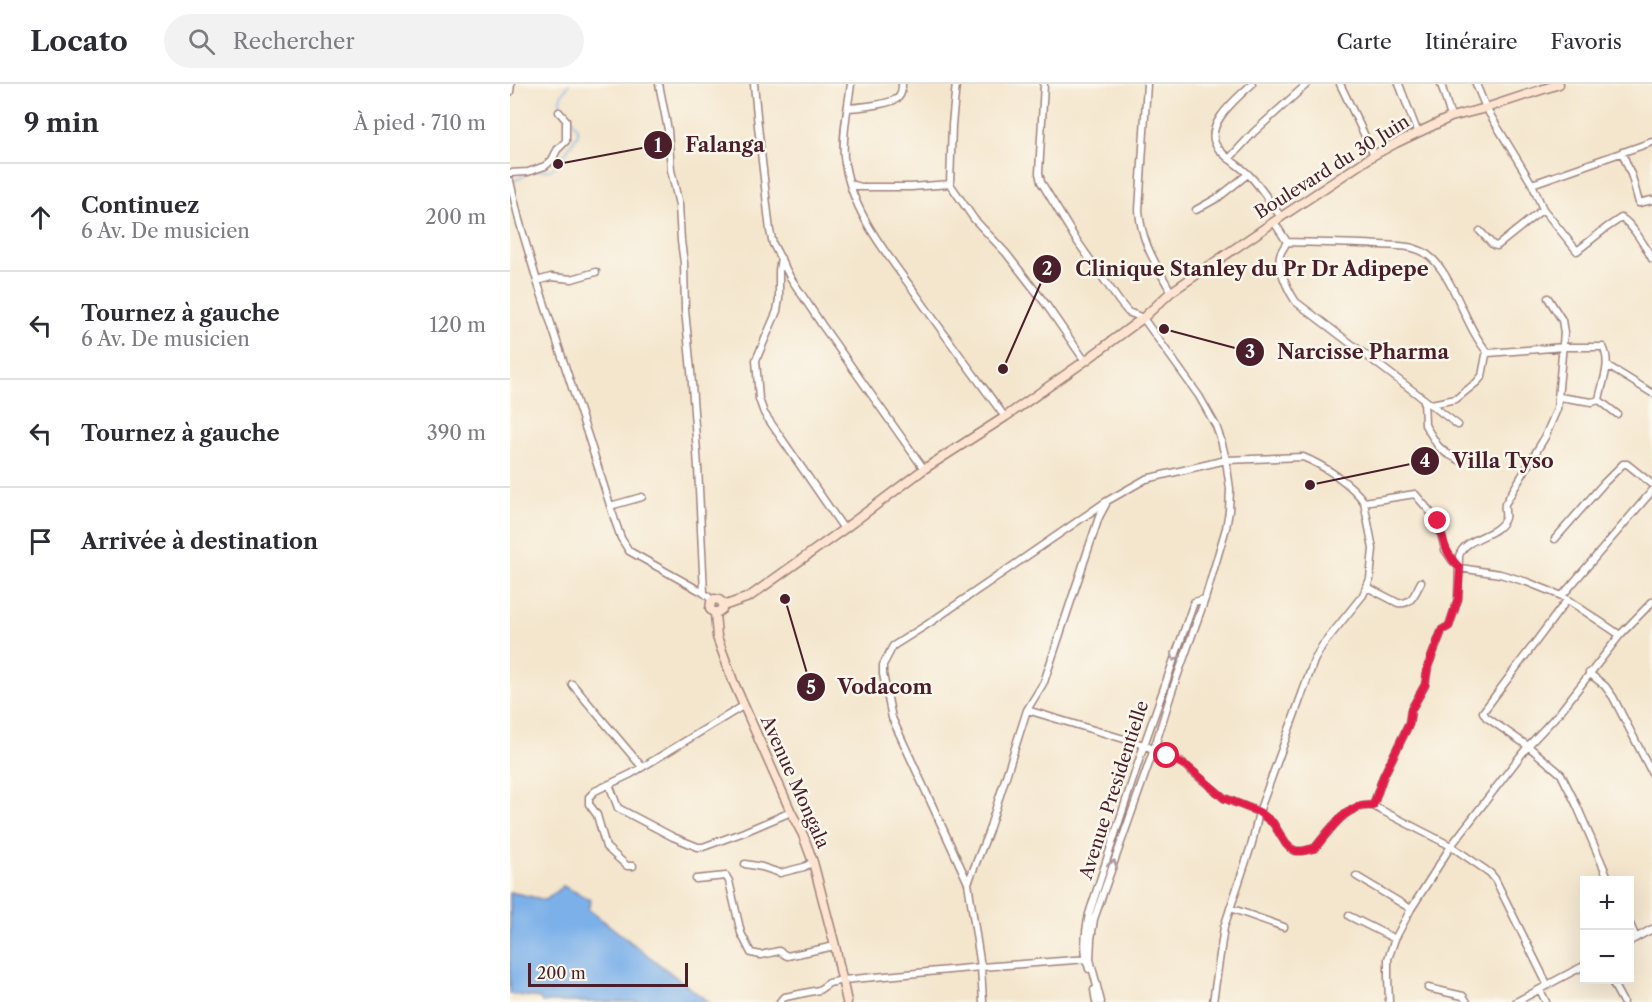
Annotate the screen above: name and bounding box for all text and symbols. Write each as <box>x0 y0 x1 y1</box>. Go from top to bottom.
search box <box>164 14 584 68</box>
text: Locato <box>30 24 128 58</box>
icon: search <box>185 25 218 58</box>
text: Rechercher <box>233 28 355 55</box>
text: Carte <box>1336 29 1392 54</box>
text: Itinéraire <box>1425 29 1518 54</box>
text: Favoris <box>1551 29 1622 54</box>
text: 9 min <box>24 107 99 139</box>
street label: Boulevard du 30 Juin <box>1250 110 1414 224</box>
text: À pied · 710 m <box>354 111 486 135</box>
callout: Falanga <box>643 126 777 164</box>
text: Falanga <box>685 133 765 157</box>
text: 1 <box>654 135 662 157</box>
text: Continuez <box>81 192 200 219</box>
icon: ahead <box>24 201 57 234</box>
text: 200 m <box>425 205 486 229</box>
text: 6 Av. De musicien <box>81 219 250 243</box>
callout: Clinique Stanley du Pr Dr Adipepe <box>1032 250 1442 288</box>
text: Clinique Stanley du Pr Dr Adipepe <box>1075 257 1429 281</box>
text: 2 <box>1042 258 1052 280</box>
text: Tournez à gauche <box>81 300 280 327</box>
icon: left <box>24 309 57 342</box>
text: 120 m <box>429 313 486 337</box>
text: 6 Av. De musicien <box>81 327 250 351</box>
callout: Narcisse Pharma <box>1235 333 1461 371</box>
text: Narcisse Pharma <box>1277 340 1449 364</box>
text: 3 <box>1245 341 1255 363</box>
icon: left <box>24 417 57 450</box>
text: Tournez à gauche <box>81 420 280 447</box>
text: 390 m <box>427 421 486 445</box>
callout: Villa Tyso <box>1410 442 1566 480</box>
text: Villa Tyso <box>1451 449 1554 473</box>
text: 4 <box>1420 450 1430 472</box>
route end <box>1424 507 1450 533</box>
icon: arrive <box>24 525 57 558</box>
text: Arrivée à destination <box>81 528 318 555</box>
one-way arrow <box>1169 651 1182 662</box>
callout: Vodacom <box>796 668 945 706</box>
text: Vodacom <box>837 675 932 699</box>
text: 5 <box>806 677 816 699</box>
street label: Avenue Presidentielle <box>1074 698 1153 883</box>
street label: Avenue Mongala <box>756 711 834 852</box>
route start <box>1153 742 1179 768</box>
one-way arrow <box>1106 859 1119 870</box>
map controls <box>1580 876 1634 984</box>
button: + <box>1580 876 1634 930</box>
button: − <box>1580 930 1634 984</box>
scale bar <box>528 960 688 988</box>
text: 200 m <box>537 963 586 983</box>

